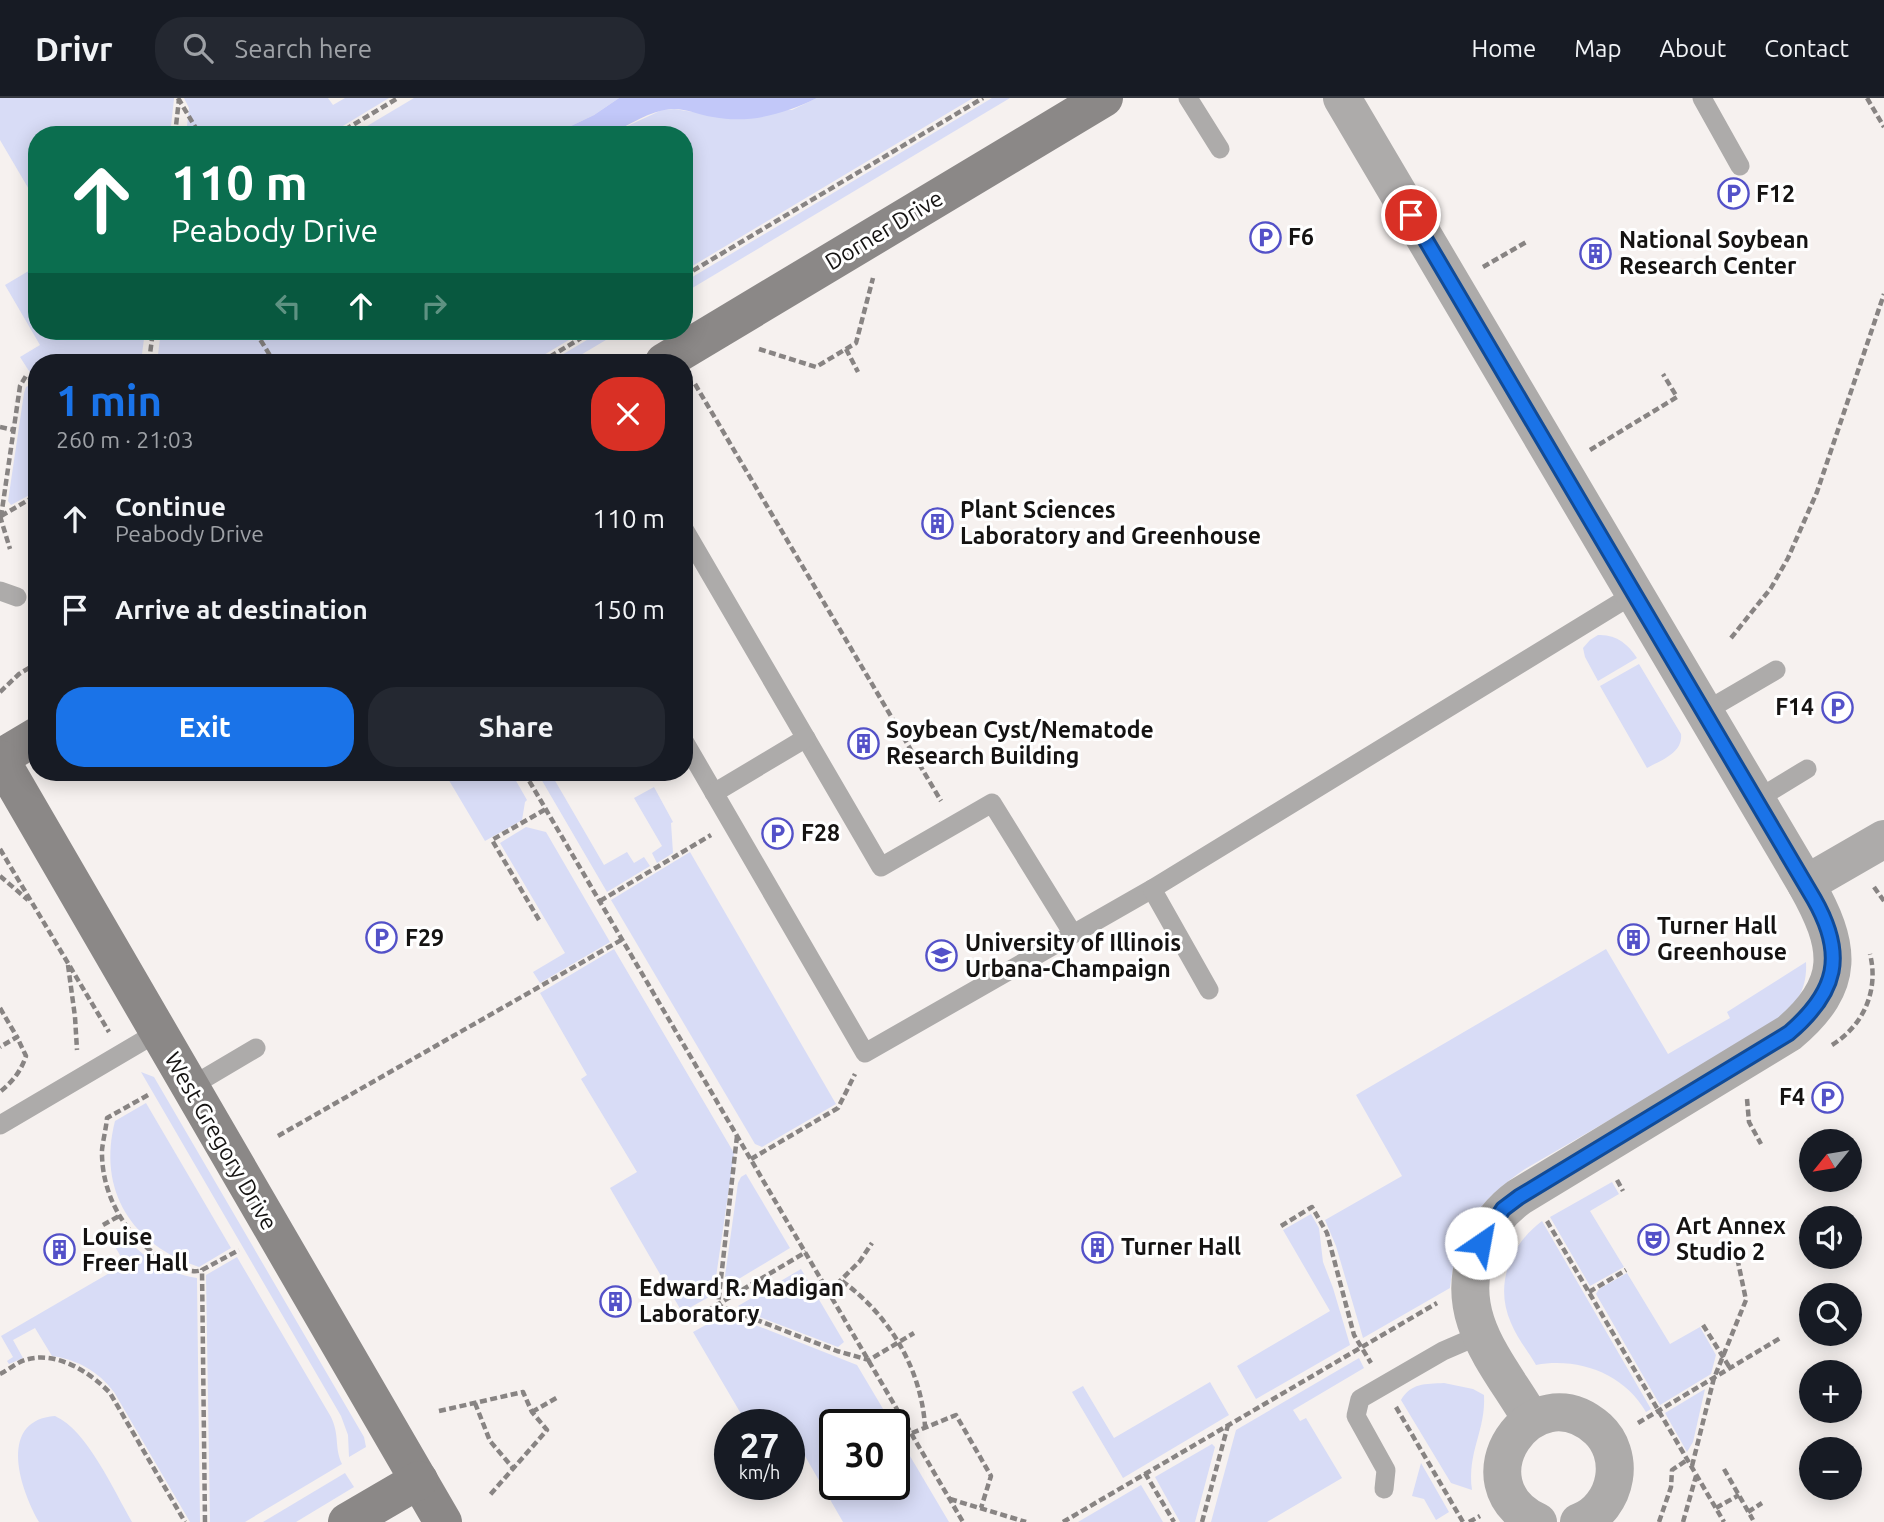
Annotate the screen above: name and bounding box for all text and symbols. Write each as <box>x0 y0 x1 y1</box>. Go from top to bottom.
search box <box>155 17 645 80</box>
icon: search <box>179 29 217 67</box>
text: Drivr <box>35 30 113 67</box>
text: Search here <box>235 34 372 63</box>
text: Home <box>1471 35 1536 62</box>
text: Map <box>1574 35 1621 62</box>
text: About <box>1659 35 1726 62</box>
text: Contact <box>1764 35 1849 62</box>
icon: ahead <box>56 154 147 245</box>
text: 110 m <box>171 154 308 209</box>
parking icon: F12 <box>1716 177 1750 211</box>
place label: F12 <box>1756 181 1795 206</box>
street label: Dorner Drive <box>820 185 947 274</box>
pin <box>1381 185 1441 245</box>
icon: arrive <box>1392 196 1430 234</box>
text: Peabody Drive <box>171 212 378 248</box>
parking icon: F6 <box>1248 220 1282 254</box>
place label: F6 <box>1288 224 1314 249</box>
place label: National Soybean Research Center <box>1619 227 1809 278</box>
building icon: National Soybean Research Center <box>1579 236 1613 270</box>
icon: left <box>269 287 307 325</box>
icon: ahead <box>342 287 380 325</box>
icon: right <box>415 287 453 325</box>
text: 1 min <box>56 377 162 424</box>
button: close <box>591 377 665 451</box>
text: 260 m · 21:03 <box>56 427 194 452</box>
text: Continue <box>115 492 226 521</box>
place label: Plant Sciences Laboratory and Greenhouse <box>960 497 1261 548</box>
icon: ahead <box>56 500 94 538</box>
text: 110 m <box>593 504 665 533</box>
building icon: Plant Sciences Laboratory and Greenhouse <box>920 506 954 540</box>
text: Peabody Drive <box>115 521 264 546</box>
icon: arrive <box>56 591 94 629</box>
text: Arrive at destination <box>115 595 368 624</box>
text: 150 m <box>593 595 665 624</box>
button: Exit <box>56 687 354 767</box>
button: Share <box>368 687 665 767</box>
parking icon: F14 <box>1820 690 1854 724</box>
place label: F14 <box>1775 694 1814 719</box>
place label: Soybean Cyst/Nematode Research Building <box>886 717 1154 768</box>
building icon: Soybean Cyst/Nematode Research Building <box>846 726 880 760</box>
parking icon: F28 <box>761 816 795 850</box>
place label: F28 <box>801 820 840 845</box>
place label: Turner Hall Greenhouse <box>1657 913 1787 964</box>
parking icon: F29 <box>365 921 399 955</box>
building icon: Turner Hall Greenhouse <box>1617 922 1651 956</box>
place label: F29 <box>405 925 444 950</box>
place label: University of Illinois Urbana-Champaign <box>965 930 1181 981</box>
school or university icon: University of Illinois Urbana-Champaign <box>925 939 959 973</box>
street label: West Gregory Drive <box>160 1047 283 1234</box>
parking icon: F4 <box>1811 1080 1845 1114</box>
place label: F4 <box>1779 1084 1805 1109</box>
north arrow <box>1799 1129 1862 1192</box>
map controls <box>1799 1129 1862 1500</box>
position arrow <box>1444 1206 1518 1280</box>
button: sound <box>1799 1206 1862 1269</box>
place label: Art Annex Studio 2 <box>1676 1213 1786 1264</box>
theatre icon: Art Annex Studio 2 <box>1636 1222 1670 1256</box>
place label: Louise Freer Hall <box>82 1224 188 1275</box>
building icon: Turner Hall <box>1081 1230 1115 1264</box>
building icon: Louise Freer Hall <box>42 1233 76 1267</box>
place label: Turner Hall <box>1121 1234 1241 1259</box>
place label: Edward R. Madigan Laboratory <box>639 1275 844 1326</box>
button: search <box>1799 1283 1862 1346</box>
building icon: Edward R. Madigan Laboratory <box>599 1284 633 1318</box>
button: + <box>1799 1360 1862 1423</box>
speed limit sign: 30 <box>819 1409 910 1500</box>
text: 27 <box>740 1425 779 1465</box>
button: − <box>1799 1437 1862 1500</box>
text: km/h <box>739 1462 780 1482</box>

